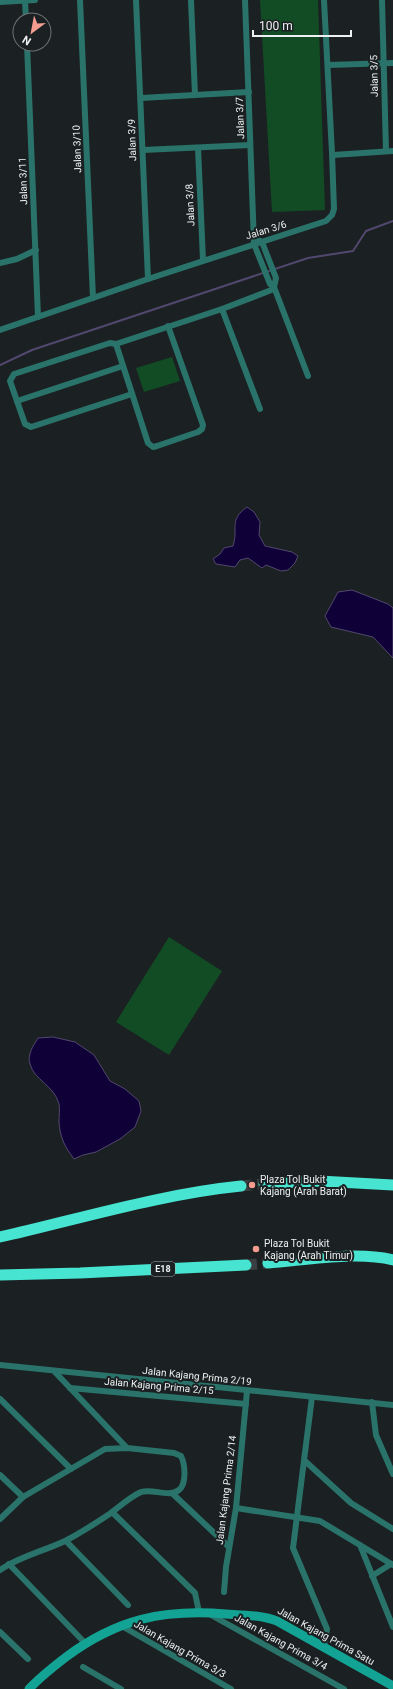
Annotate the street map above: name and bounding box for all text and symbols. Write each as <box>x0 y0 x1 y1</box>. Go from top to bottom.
north arrow <box>12 12 52 52</box>
scale bar <box>253 12 351 38</box>
text: 100 m <box>259 19 293 33</box>
text: N <box>20 32 34 48</box>
street label: Jalan 3/5 <box>368 54 380 97</box>
street label: Jalan 3/7 <box>234 96 246 139</box>
street label: Jalan 3/9 <box>126 119 138 161</box>
street label: Jalan 3/10 <box>71 125 83 173</box>
street label: Jalan 3/11 <box>17 157 29 205</box>
street label: Jalan 3/8 <box>183 183 197 226</box>
street label: Jalan 3/6 <box>244 218 288 241</box>
place label: Plaza Tol Bukit Kajang (Arah Barat) <box>260 1174 347 1198</box>
marker: Plaza Tol Bukit Kajang (Arah Barat) <box>247 1180 257 1190</box>
place label: Plaza Tol Bukit Kajang (Arah Timur) <box>264 1238 353 1262</box>
marker: Plaza Tol Bukit Kajang (Arah Timur) <box>251 1244 261 1254</box>
road number: E18 <box>151 1262 175 1276</box>
street label: Jalan Kajang Prima 2/19 <box>142 1365 252 1387</box>
street label: Jalan Kajang Prima 2/15 <box>104 1376 215 1396</box>
street label: Jalan Kajang Prima 2/14 <box>214 1434 238 1545</box>
street label: Jalan Kajang Prima Satu <box>276 1605 376 1667</box>
street label: Jalan Kajang Prima 3/4 <box>233 1612 330 1672</box>
street label: Jalan Kajang Prima 3/3 <box>132 1618 228 1680</box>

